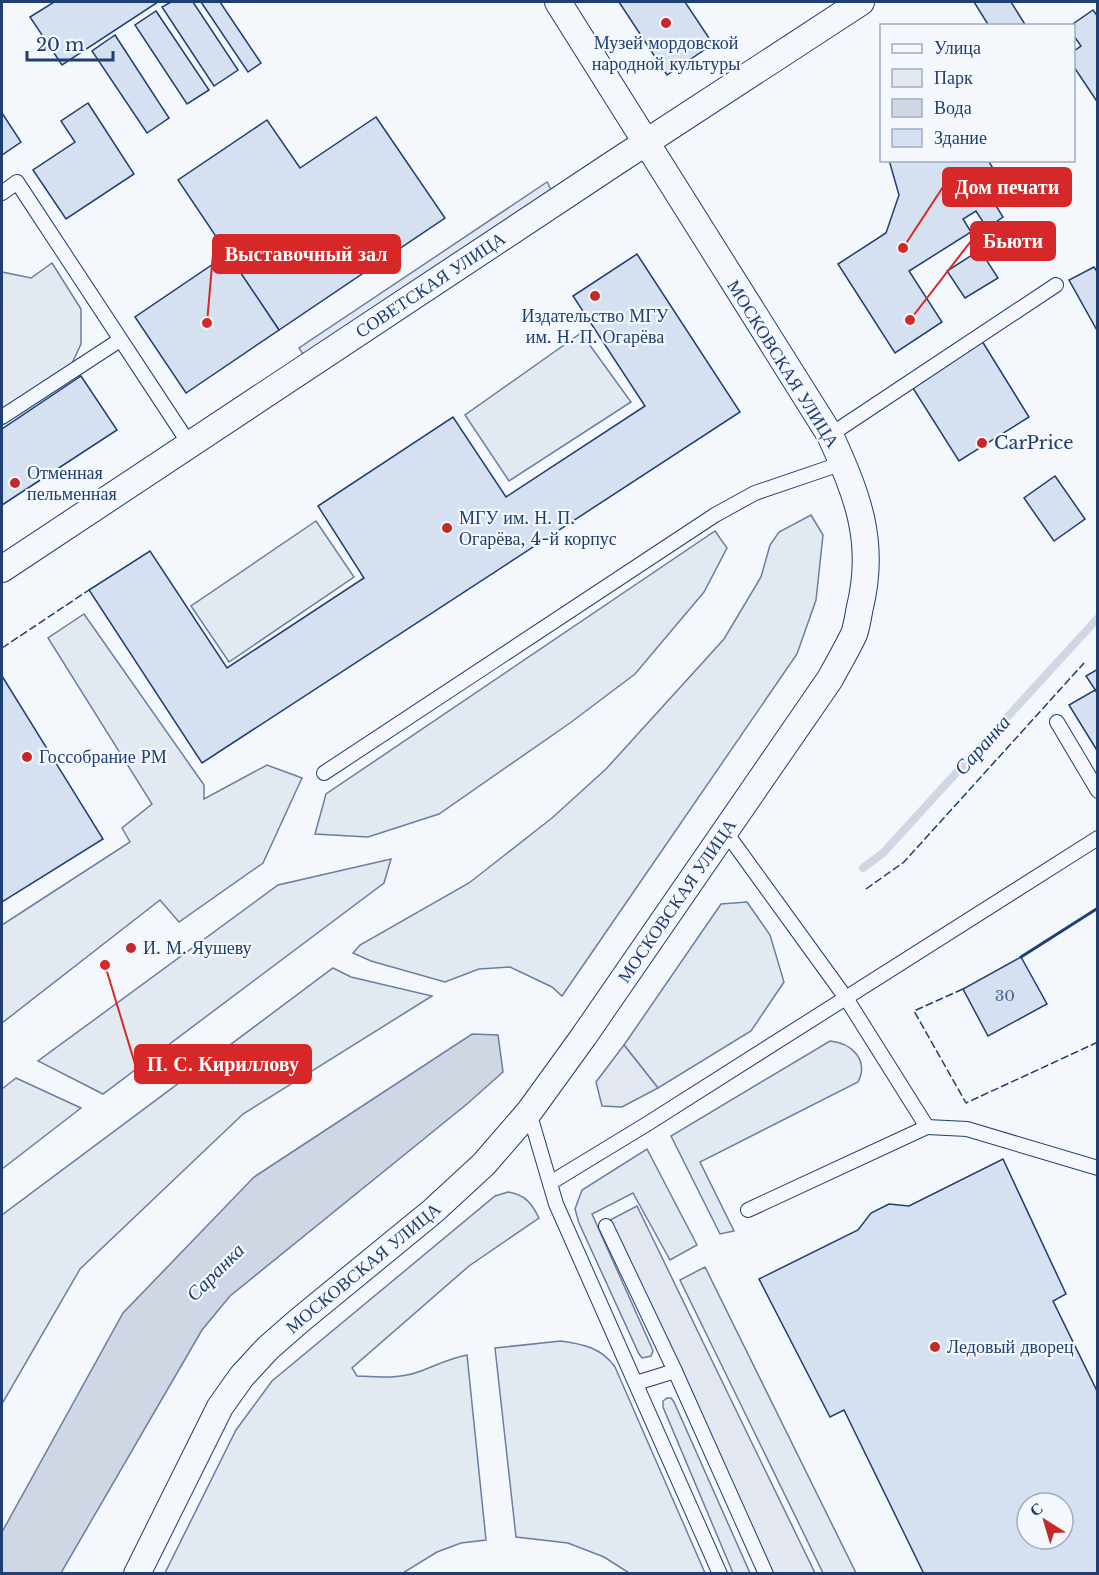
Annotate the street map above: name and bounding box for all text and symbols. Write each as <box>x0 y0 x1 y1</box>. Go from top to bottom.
marker: Музей мордовской народной культуры <box>659 16 673 30</box>
scale bar <box>27 24 112 62</box>
legend <box>880 24 1075 162</box>
place label: Музей мордовской народной культуры <box>592 32 740 75</box>
text: 20 m <box>36 34 84 56</box>
text: Улица <box>934 37 981 59</box>
text: Парк <box>934 67 973 89</box>
text: Вода <box>934 97 972 119</box>
text: Здание <box>934 127 987 149</box>
callout: Дом печати <box>943 168 1071 206</box>
text: Дом печати <box>955 175 1059 199</box>
callout: Бьюти <box>971 222 1055 260</box>
street label: СОВЕТСКАЯ УЛИЦА <box>351 227 510 343</box>
text: Бьюти <box>983 229 1043 253</box>
callout: Выставочный зал <box>213 235 400 273</box>
text: Выставочный зал <box>225 242 387 266</box>
street label: МОСКОВСКАЯ УЛИЦА <box>722 276 844 452</box>
marker: Издательство МГУ им. Н. П. Огарёва <box>588 289 602 303</box>
place label: Издательство МГУ им. Н. П. Огарёва <box>521 305 669 348</box>
place label: CarPrice <box>994 432 1074 454</box>
marker: CarPrice <box>975 436 989 450</box>
place label: Отменная пельменная <box>27 462 117 505</box>
marker: Отменная пельменная <box>8 476 22 490</box>
place label: МГУ им. Н. П. Огарёва, 4-й корпус <box>459 507 617 550</box>
marker: МГУ им. Н. П. Огарёва, 4-й корпус <box>440 521 454 535</box>
water label: Саранка <box>949 710 1015 780</box>
place label: Госсобрание РМ <box>39 746 167 768</box>
marker: Госсобрание РМ <box>20 750 34 764</box>
street label: МОСКОВСКАЯ УЛИЦА <box>613 815 741 987</box>
place label: И. М. Яушеву <box>143 937 252 959</box>
marker: И. М. Яушеву <box>124 941 138 955</box>
house number: 30 <box>995 986 1015 1005</box>
callout: П. С. Кириллову <box>135 1045 311 1083</box>
text: П. С. Кириллову <box>147 1052 299 1076</box>
street label: МОСКОВСКАЯ УЛИЦА <box>281 1198 445 1338</box>
water label: Саранка <box>181 1238 249 1306</box>
place label: Ледовый дворец <box>947 1336 1074 1358</box>
marker: Ледовый дворец <box>928 1340 942 1354</box>
north arrow <box>1015 1491 1075 1551</box>
text: С <box>1025 1498 1047 1520</box>

